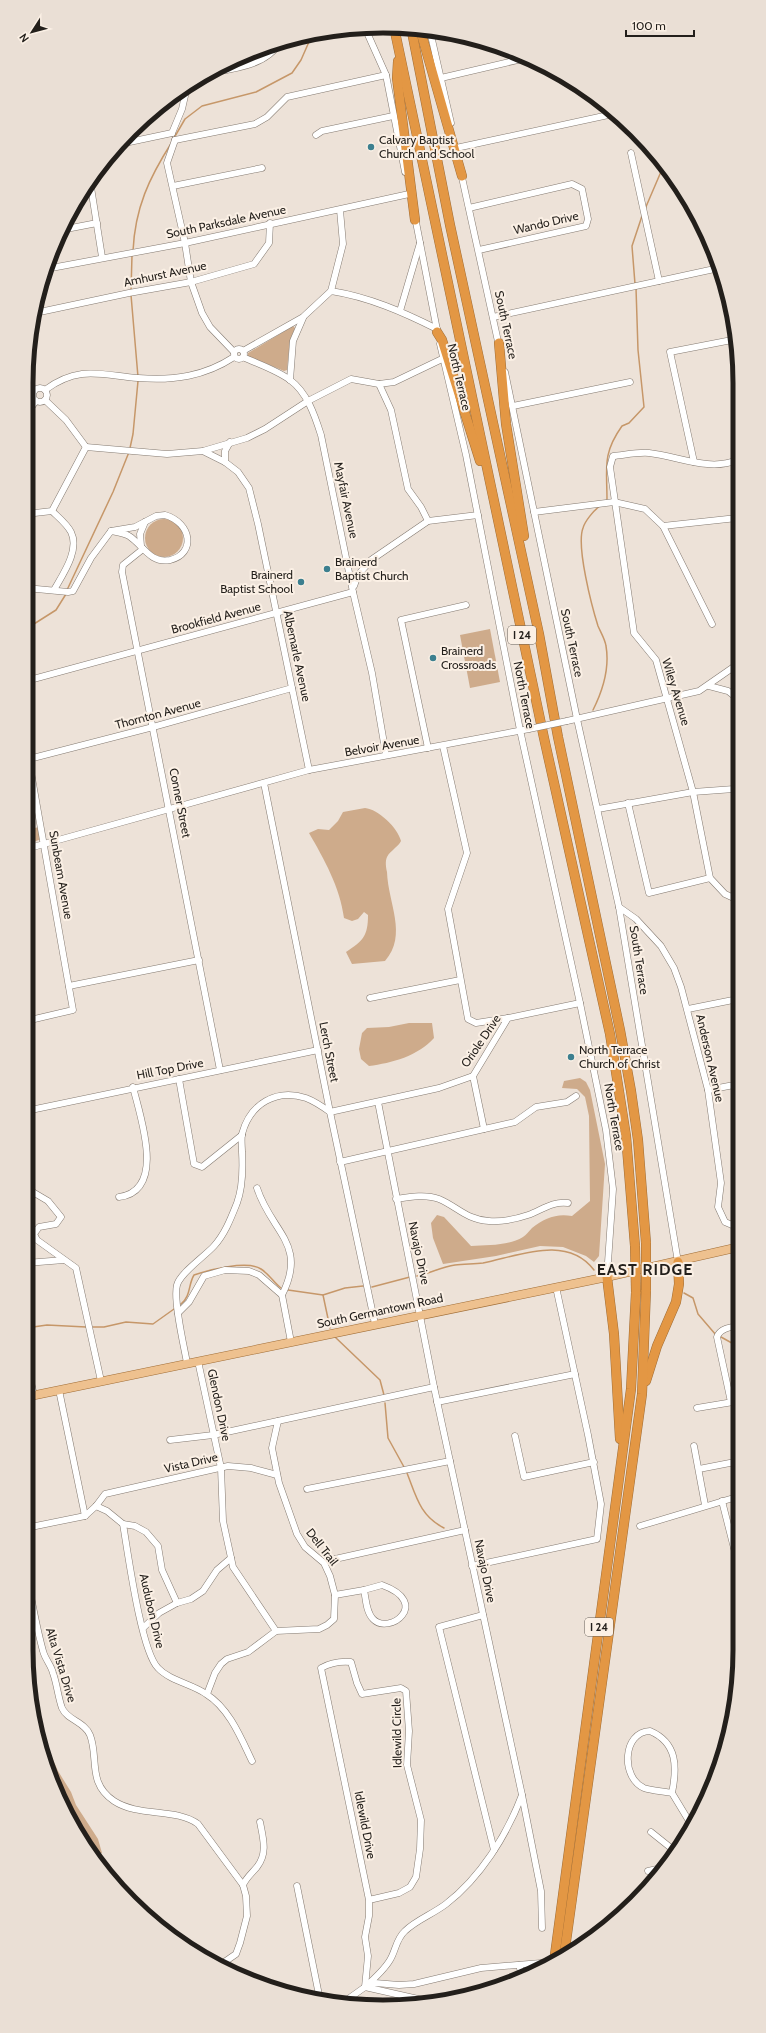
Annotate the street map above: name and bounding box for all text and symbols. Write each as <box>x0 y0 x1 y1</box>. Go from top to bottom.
north arrow <box>12 12 52 52</box>
scale bar <box>626 12 694 38</box>
text: 100 m <box>632 18 666 33</box>
text: N <box>16 31 32 45</box>
place label: Calvary Baptist Church and School <box>379 132 474 161</box>
marker: Calvary Baptist Church and School <box>366 142 376 152</box>
street label: South Parksdale Avenue <box>165 202 287 242</box>
street label: Wando Drive <box>512 208 580 237</box>
street label: Amhurst Avenue <box>122 257 208 290</box>
street label: South Terrace <box>492 289 521 360</box>
street label: North Terrace <box>444 342 474 412</box>
street label: Mayfair Avenue <box>331 460 362 540</box>
place label: Brainerd Baptist Church <box>335 554 409 583</box>
marker: Brainerd Baptist Church <box>322 564 332 574</box>
place label: Brainerd Baptist School <box>220 567 293 596</box>
marker: Brainerd Baptist School <box>296 577 306 587</box>
street label: Brookfield Avenue <box>169 598 262 637</box>
street label: South Terrace <box>558 607 587 678</box>
street label: Albemarle Avenue <box>281 609 314 703</box>
road number: I 24 <box>508 626 536 644</box>
place label: Brainerd Crossroads <box>441 643 496 672</box>
marker: Brainerd Crossroads <box>428 653 438 663</box>
street label: Wiley Avenue <box>659 656 694 727</box>
street label: North Terrace <box>511 660 538 730</box>
street label: Thornton Avenue <box>113 695 202 732</box>
street label: Belvoir Avenue <box>343 732 420 759</box>
street label: Conner Street <box>166 767 195 839</box>
street label: Sunbeam Avenue <box>46 829 77 920</box>
street label: South Terrace <box>627 924 652 995</box>
street label: Oriole Drive <box>457 1011 504 1070</box>
street label: Anderson Avenue <box>693 1012 728 1103</box>
street label: Lerch Street <box>316 1020 343 1083</box>
place label: North Terrace Church of Christ <box>579 1042 660 1071</box>
marker: North Terrace Church of Christ <box>566 1052 576 1062</box>
street label: Hill Top Drive <box>135 1055 205 1082</box>
street label: North Terrace <box>601 1082 628 1152</box>
street label: Navajo Drive <box>405 1220 434 1286</box>
district label: EAST RIDGE <box>597 1260 693 1279</box>
street label: South Germantown Road <box>315 1290 444 1331</box>
street label: Glendon Drive <box>205 1368 234 1442</box>
street label: Vista Drive <box>163 1449 219 1476</box>
street label: Dell Trail <box>303 1525 342 1569</box>
street label: Navajo Drive <box>471 1538 500 1604</box>
street label: Audubon Drive <box>137 1572 168 1650</box>
road number: I 24 <box>585 1618 613 1636</box>
street label: Alta Vista Drive <box>43 1626 80 1704</box>
street label: Idlewild Circle <box>388 1698 405 1768</box>
street label: Idlewild Drive <box>352 1790 379 1860</box>

